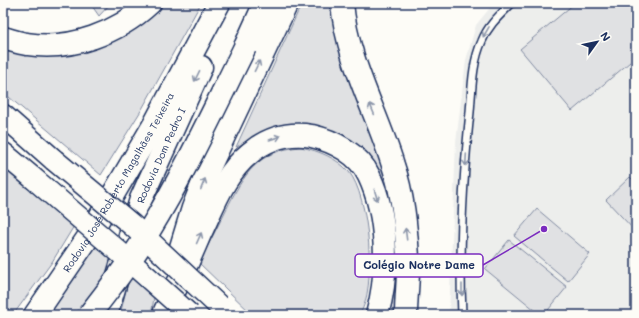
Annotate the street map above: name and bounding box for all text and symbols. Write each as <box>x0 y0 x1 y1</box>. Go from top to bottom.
north arrow <box>577 22 617 62</box>
one-way arrow <box>482 26 490 38</box>
text: N <box>597 29 614 44</box>
one-way arrow <box>254 60 261 72</box>
one-way arrow <box>193 69 200 81</box>
street label: Rodovia José Roberto Magalhães Teixeira <box>59 90 177 275</box>
one-way arrow <box>368 104 375 116</box>
street label: Rodovia Dom Pedro I <box>133 105 189 205</box>
one-way arrow <box>269 134 282 141</box>
one-way arrow <box>463 153 470 166</box>
one-way arrow <box>200 178 207 190</box>
one-way arrow <box>373 189 380 202</box>
one-way arrow <box>402 228 409 241</box>
one-way arrow <box>196 232 203 244</box>
callout: Colégio Notre Dame <box>355 254 483 277</box>
text: Colégio Notre Dame <box>363 257 475 272</box>
one-way arrow <box>458 283 466 296</box>

